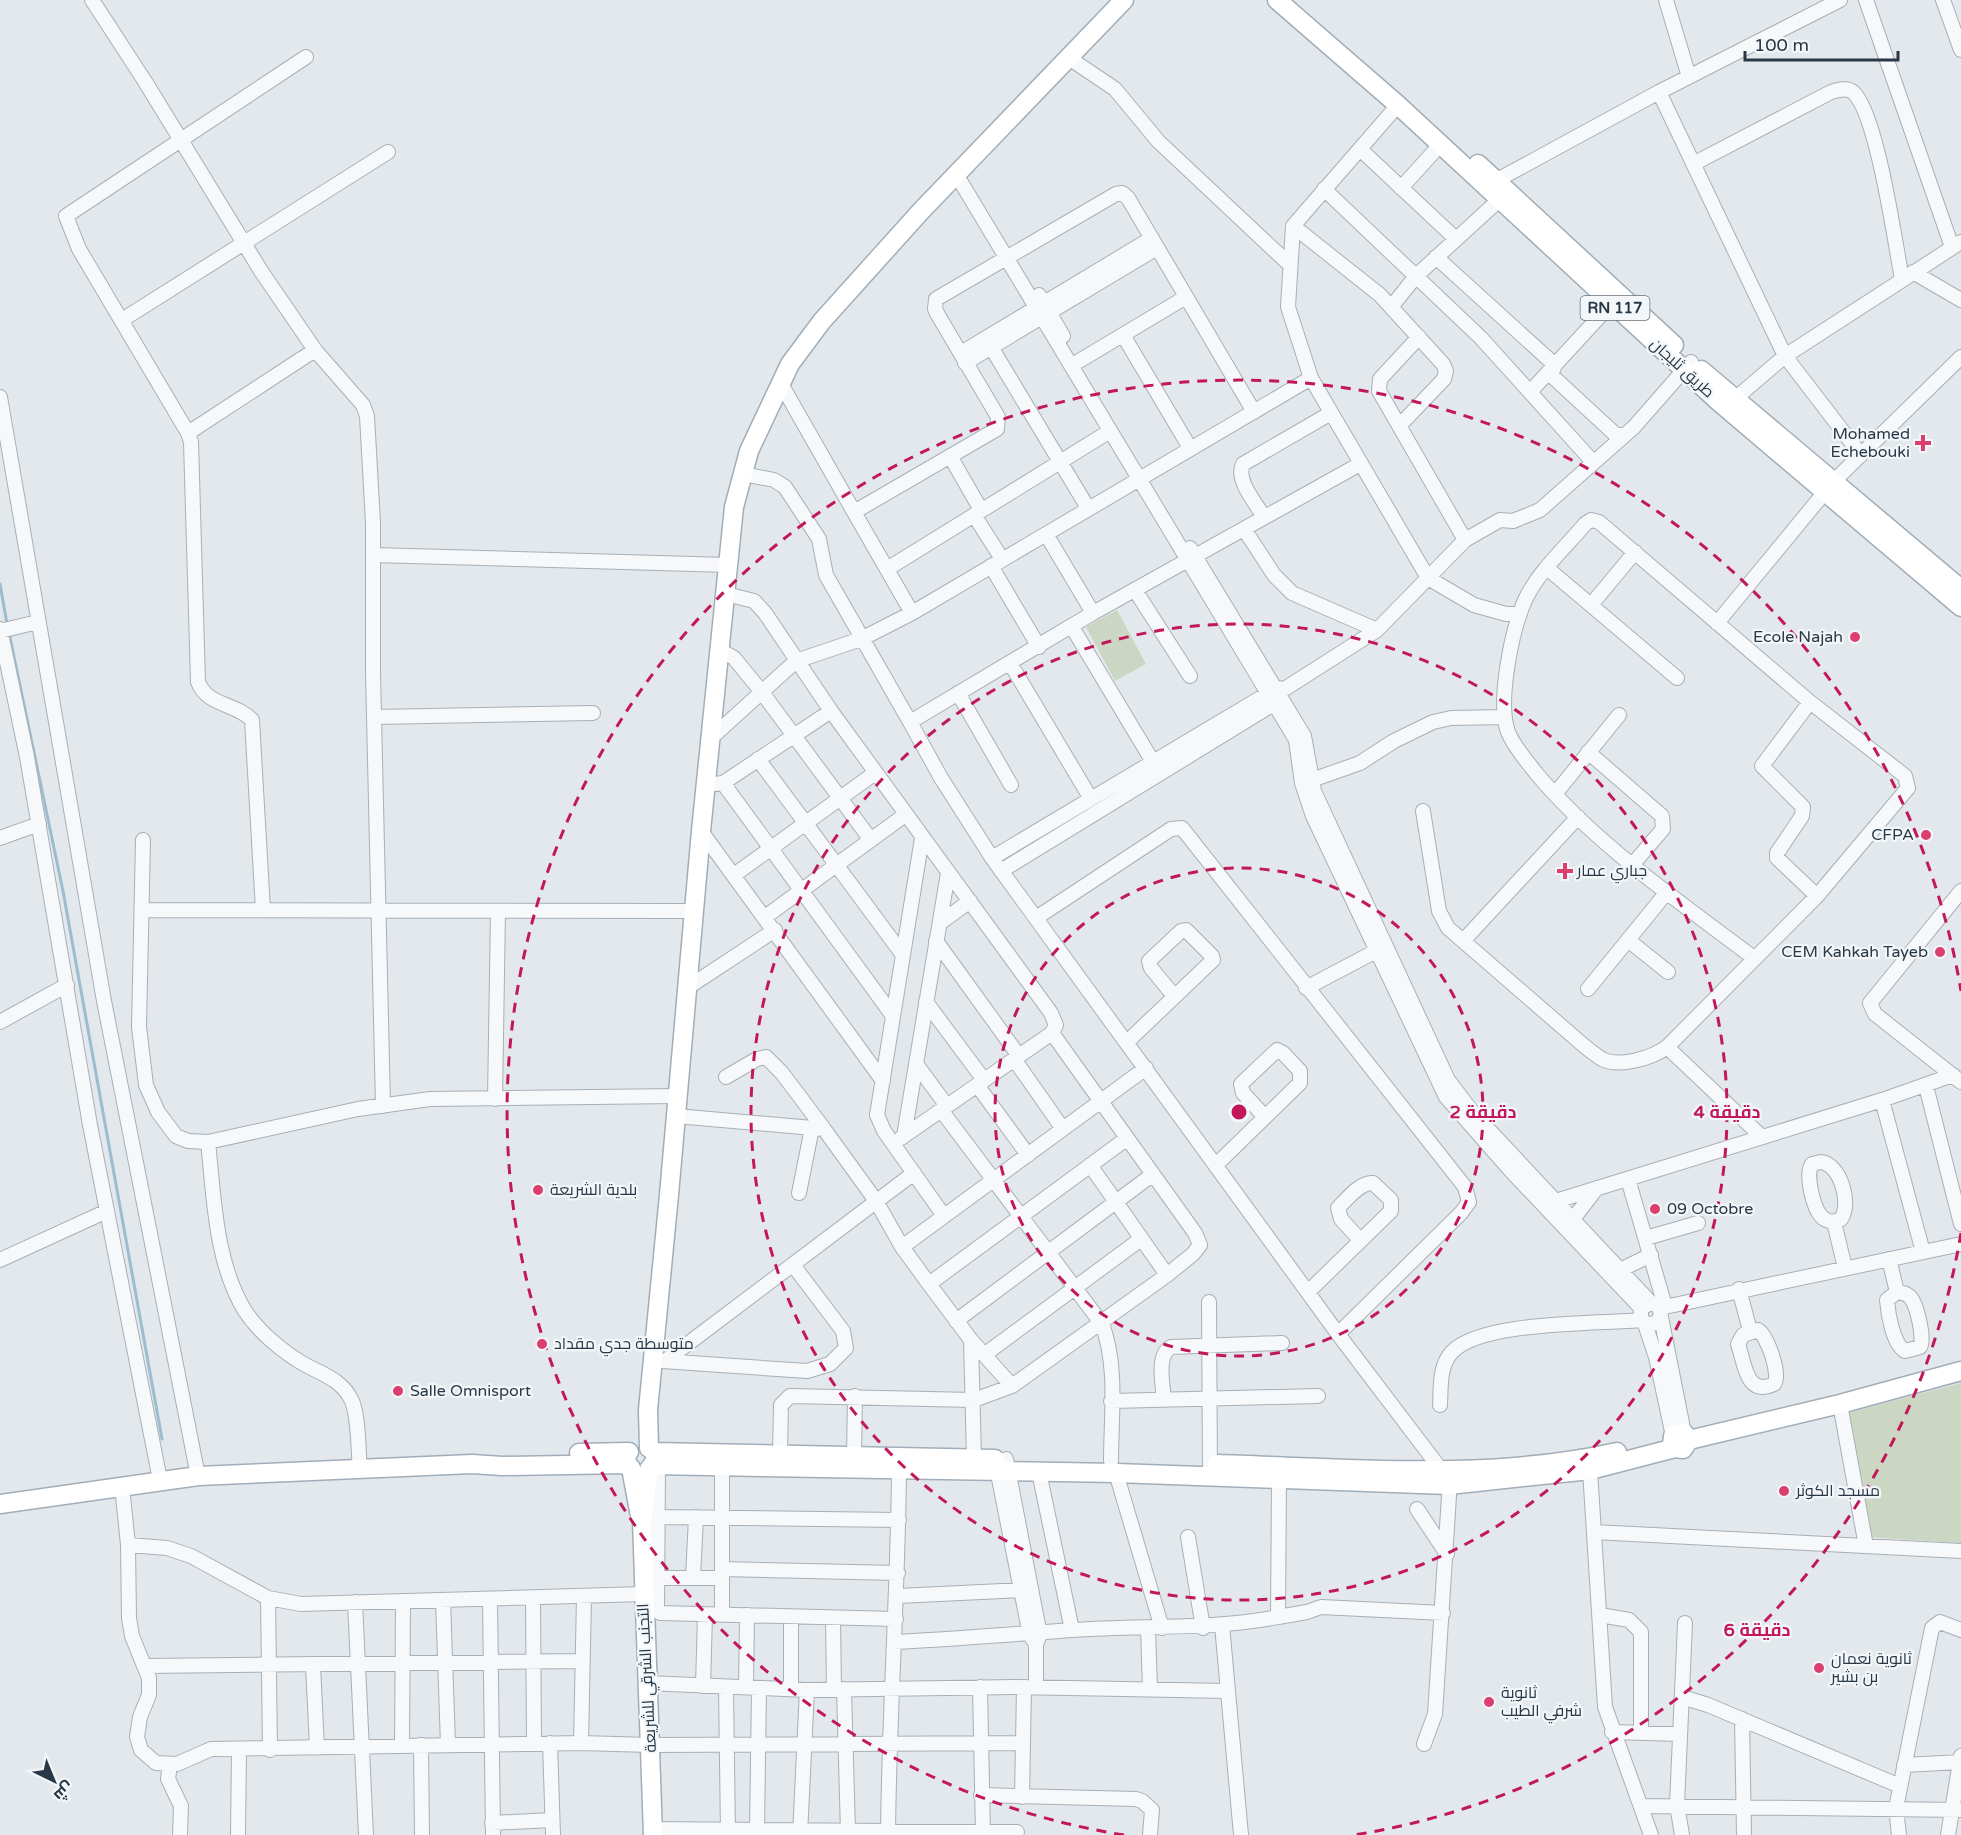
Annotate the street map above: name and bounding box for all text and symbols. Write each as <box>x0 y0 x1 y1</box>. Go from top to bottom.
scale bar <box>1745 24 1898 62</box>
text: 100 m <box>1754 34 1809 56</box>
road number: RN 117 <box>1580 296 1650 320</box>
street label: طريق ثليجان <box>1646 334 1718 402</box>
place label: Mohamed Echebouki <box>1830 424 1910 462</box>
marker: Mohamed Echebouki <box>1914 434 1932 452</box>
place label: Ecole Najah <box>1753 627 1843 647</box>
marker: Ecole Najah <box>1848 630 1862 644</box>
place label: CFPA <box>1871 825 1914 845</box>
marker: CFPA <box>1919 828 1933 842</box>
place label: جباري عمار <box>1576 861 1647 884</box>
marker: جباري عمار <box>1558 864 1572 878</box>
place label: CEM Kahkah Tayeb <box>1781 942 1928 962</box>
marker: CEM Kahkah Tayeb <box>1933 945 1947 959</box>
text: 2 دقيقة <box>1450 1101 1517 1123</box>
text: 4 دقيقة <box>1694 1101 1761 1123</box>
centre of rings <box>1229 1102 1249 1122</box>
place label: بلدية الشريعة <box>550 1180 637 1200</box>
marker: بلدية الشريعة <box>531 1183 545 1197</box>
place label: 09 Octobre <box>1667 1199 1753 1219</box>
marker: 09 Octobre <box>1648 1202 1662 1216</box>
place label: متوسطة جدي مقداد <box>554 1334 694 1357</box>
marker: متوسطة جدي مقداد <box>535 1337 549 1351</box>
place label: Salle Omnisport <box>410 1381 531 1401</box>
marker: Salle Omnisport <box>391 1384 405 1398</box>
place label: مسجد الكوثر <box>1795 1481 1880 1501</box>
marker: مسجد الكوثر <box>1777 1484 1791 1498</box>
street label: التجنب الشرقي للشريعة <box>633 1603 664 1753</box>
text: 6 دقيقة <box>1724 1619 1791 1641</box>
place label: ثانوية نعمان بن بشير <box>1830 1649 1913 1687</box>
marker: ثانوية نعمان بن بشير <box>1812 1661 1826 1675</box>
place label: ثانوية شرفي الطيب <box>1501 1683 1582 1724</box>
marker: ثانوية شرفي الطيب <box>1482 1695 1496 1709</box>
north arrow <box>24 1751 84 1811</box>
text: ش <box>49 1777 78 1806</box>

